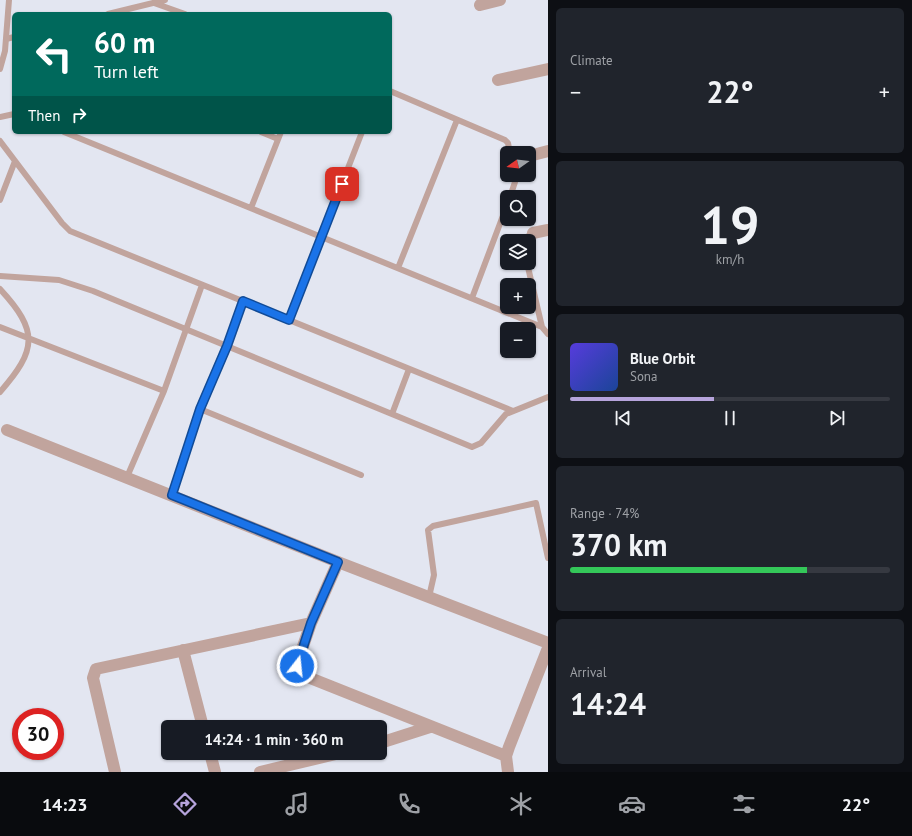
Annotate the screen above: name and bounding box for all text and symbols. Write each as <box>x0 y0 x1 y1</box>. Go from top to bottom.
text: 60 m <box>94 24 155 61</box>
icon: left <box>28 28 80 80</box>
text: Climate <box>570 52 613 69</box>
text: Turn left <box>94 60 159 83</box>
text: 22° <box>706 72 754 111</box>
text: − <box>570 78 581 106</box>
text: + <box>879 78 890 106</box>
icon: right <box>68 104 90 126</box>
text: Then <box>28 106 60 125</box>
north arrow <box>500 146 536 182</box>
map controls <box>500 146 536 358</box>
pin <box>325 167 359 201</box>
icon: arrive <box>331 173 353 195</box>
button: search <box>500 190 536 226</box>
text: 19 <box>701 191 759 258</box>
button: layers <box>500 234 536 270</box>
text: km/h <box>716 251 744 268</box>
button: + <box>500 278 536 314</box>
button: − <box>500 322 536 358</box>
text: Blue Orbit <box>630 349 695 368</box>
text: Sona <box>630 368 657 385</box>
icon: previous <box>612 407 634 429</box>
icon: pause <box>719 407 741 429</box>
icon: next <box>826 407 848 429</box>
text: Range · 74% <box>570 505 639 522</box>
text: 370 km <box>570 525 668 564</box>
position arrow <box>276 645 318 687</box>
text: Arrival <box>570 664 606 681</box>
text: 14:24 <box>570 684 646 723</box>
speed limit sign: 30 <box>12 708 64 760</box>
text: 14:24 · 1 min · 360 m <box>205 730 343 749</box>
icon: directions <box>171 790 199 818</box>
icon: music <box>283 790 311 818</box>
icon: phone <box>395 790 423 818</box>
icon: climate <box>507 790 535 818</box>
icon: car <box>618 790 646 818</box>
icon: filters <box>730 790 758 818</box>
text: 14:23 <box>42 793 88 816</box>
text: 22° <box>842 793 870 816</box>

